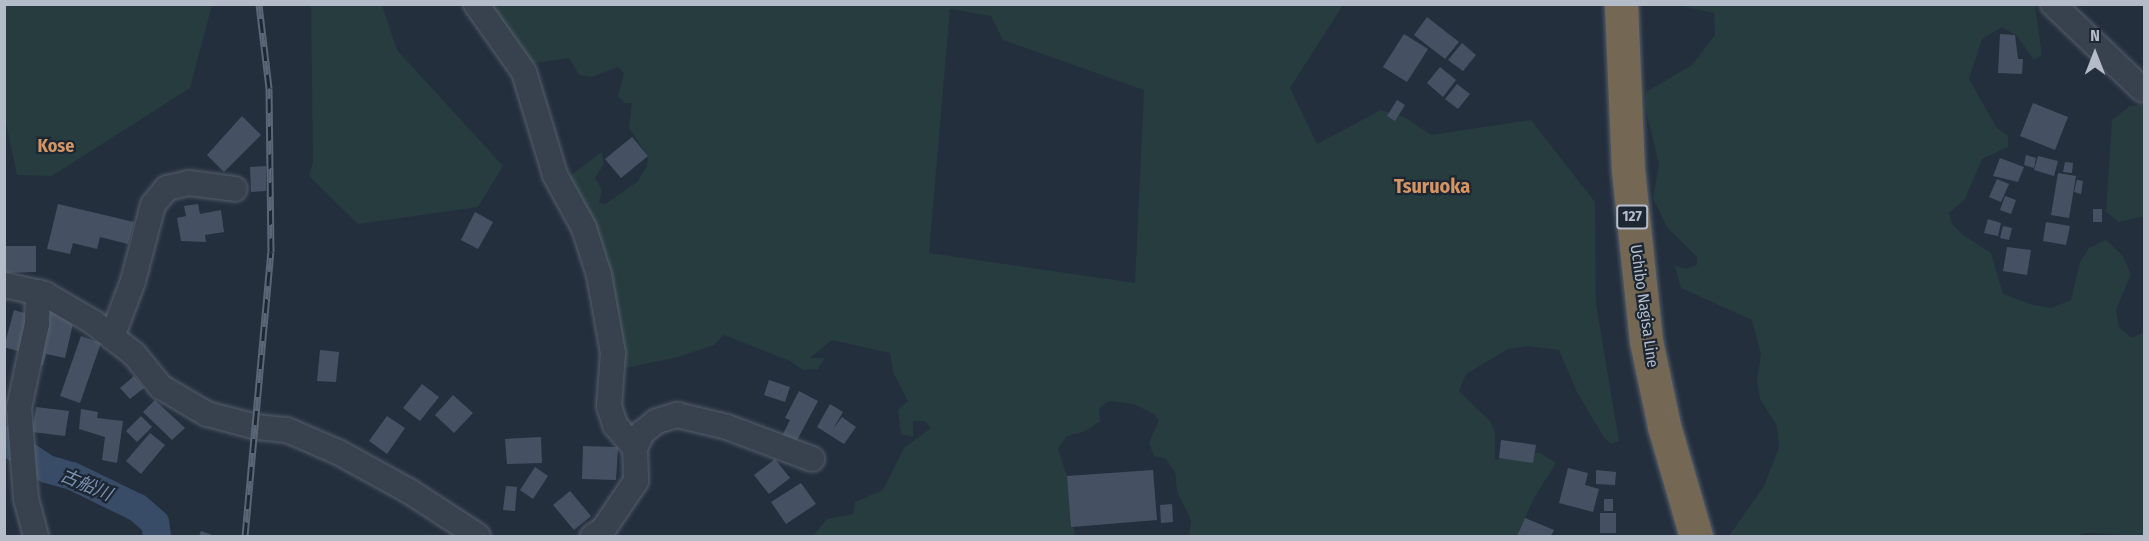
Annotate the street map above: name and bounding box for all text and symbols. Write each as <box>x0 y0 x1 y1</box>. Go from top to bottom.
north arrow <box>2065 24 2125 84</box>
text: N <box>2090 26 2100 45</box>
district label: Kose <box>38 135 74 157</box>
district label: Tsuruoka <box>1394 174 1470 198</box>
road number: 127 <box>1616 205 1648 229</box>
street label: Uchibo Nagisa Line <box>1626 243 1662 369</box>
water label: 古船川 <box>57 465 115 505</box>

